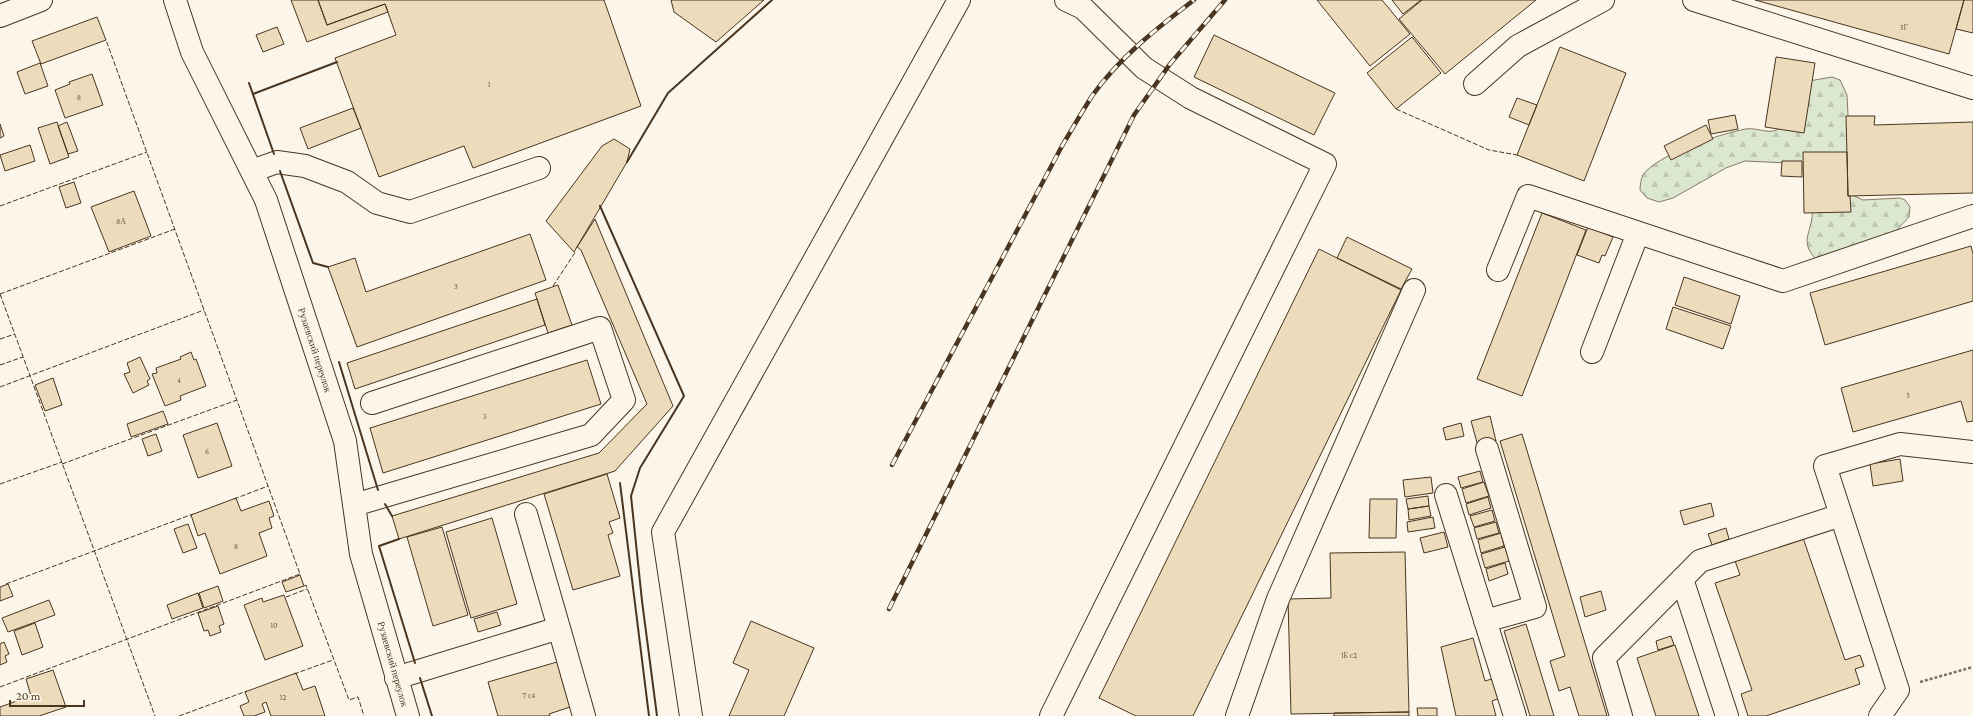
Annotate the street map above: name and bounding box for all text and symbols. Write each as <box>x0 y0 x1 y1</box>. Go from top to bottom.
house number: 3Г <box>1900 23 1909 32</box>
house number: 1 <box>488 80 491 89</box>
house number: 8 <box>77 93 81 102</box>
house number: 8А <box>116 217 126 226</box>
house number: 3 <box>454 282 458 291</box>
street label: Рузаевский переулок <box>296 306 334 394</box>
house number: 4 <box>177 376 181 385</box>
house number: 3 <box>1906 391 1910 400</box>
house number: 5 <box>483 412 487 421</box>
house number: 6 <box>205 447 209 456</box>
house number: 8 <box>234 542 238 551</box>
street label: Рузаевский переулок <box>376 620 410 708</box>
house number: 10 <box>270 621 278 630</box>
house number: 1Б с2 <box>1341 651 1357 660</box>
scale bar <box>10 682 84 708</box>
text: 20 m <box>16 689 41 703</box>
house number: 7 с4 <box>523 691 535 700</box>
house number: 12 <box>280 693 286 702</box>

